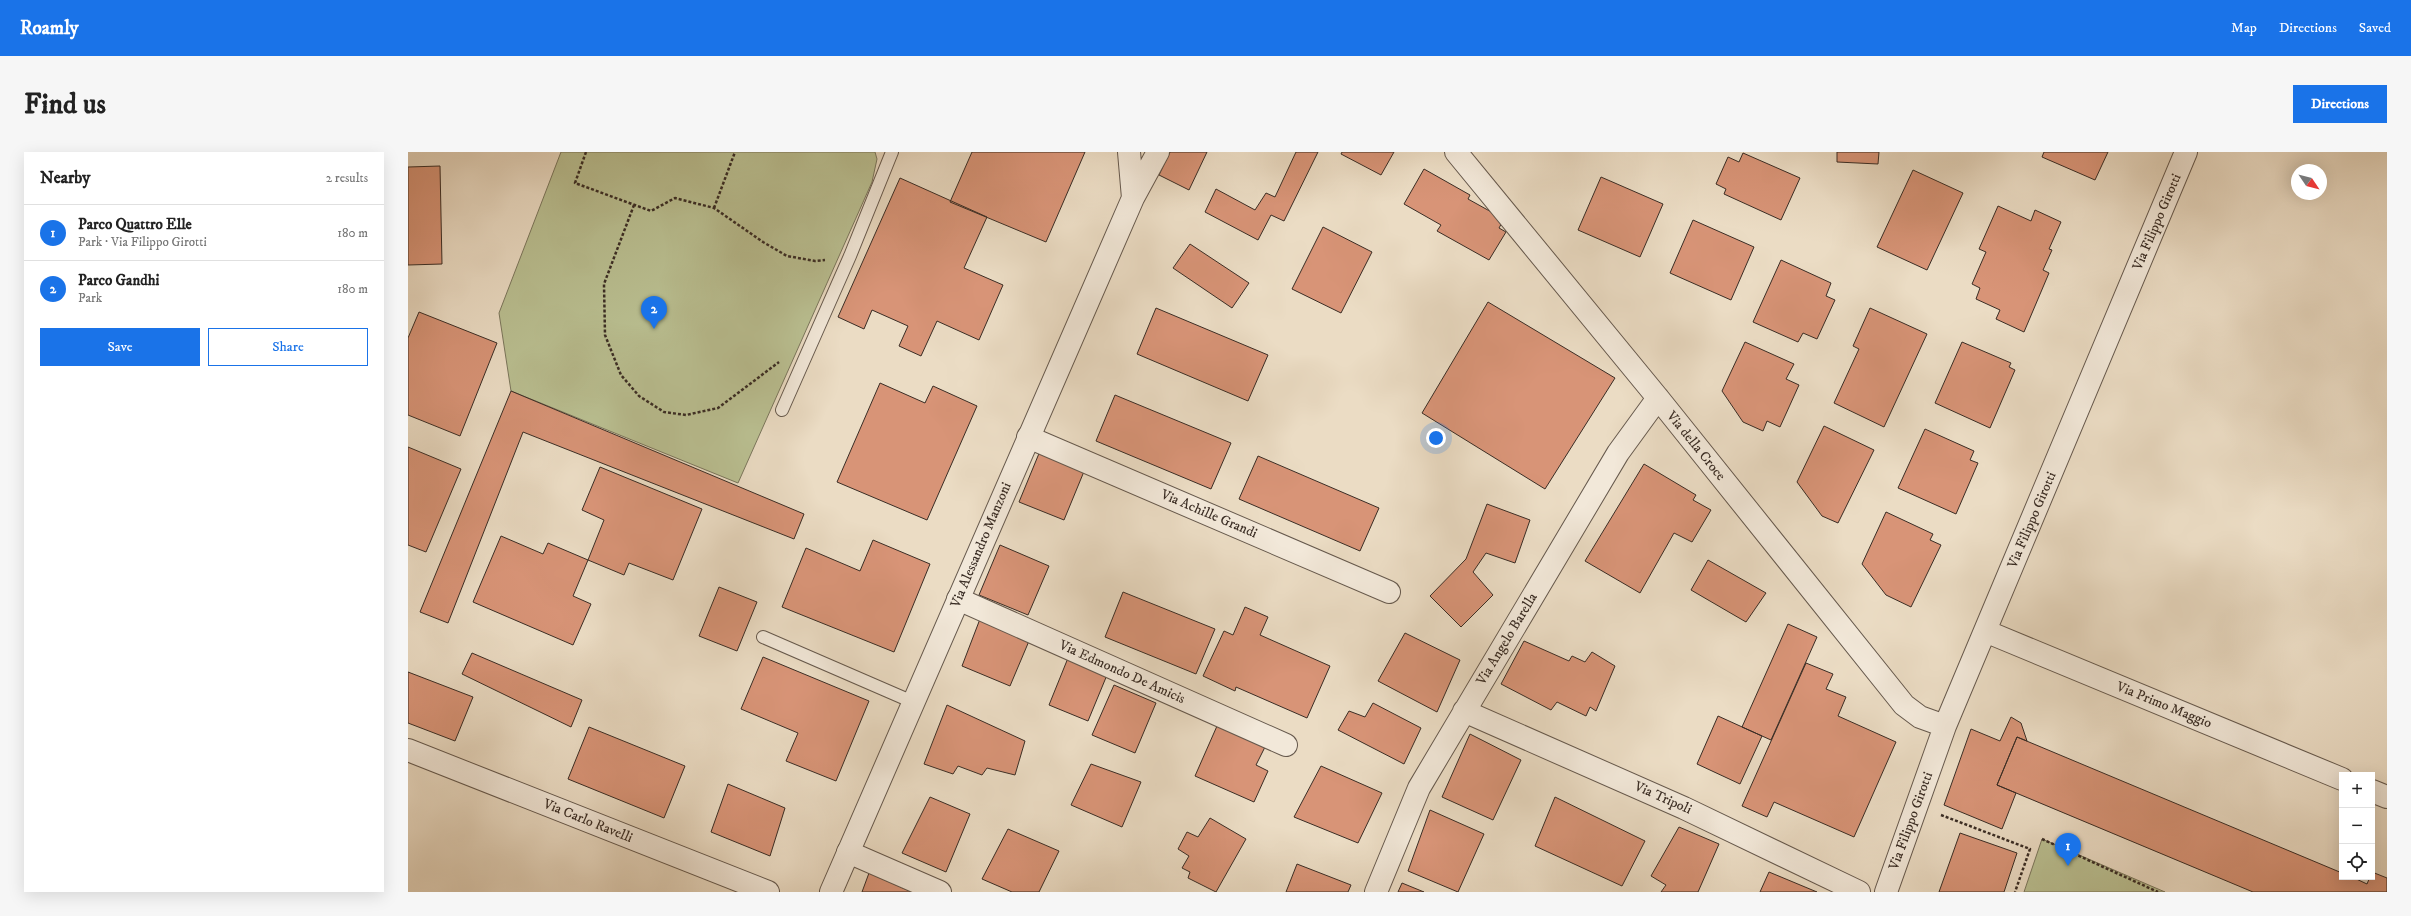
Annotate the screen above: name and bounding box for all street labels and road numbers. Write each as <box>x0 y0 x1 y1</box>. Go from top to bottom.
street label: Via Filippo Girotti <box>2128 171 2186 274</box>
street label: Via della Croce <box>1662 407 1730 485</box>
street label: Via Filippo Girotti <box>2003 469 2061 572</box>
street label: Via Alessandro Manzoni <box>946 479 1016 611</box>
street label: Via Achille Grandi <box>1157 485 1260 543</box>
street label: Via Angelo Barella <box>1472 590 1542 689</box>
street label: Via Edmondo De Amicis <box>1055 636 1188 708</box>
street label: Via Primo Maggio <box>2113 677 2215 732</box>
street label: Via Filippo Girotti <box>1885 769 1937 874</box>
street label: Via Tripoli <box>1631 777 1695 819</box>
street label: Via Carlo Ravelli <box>540 795 636 847</box>

